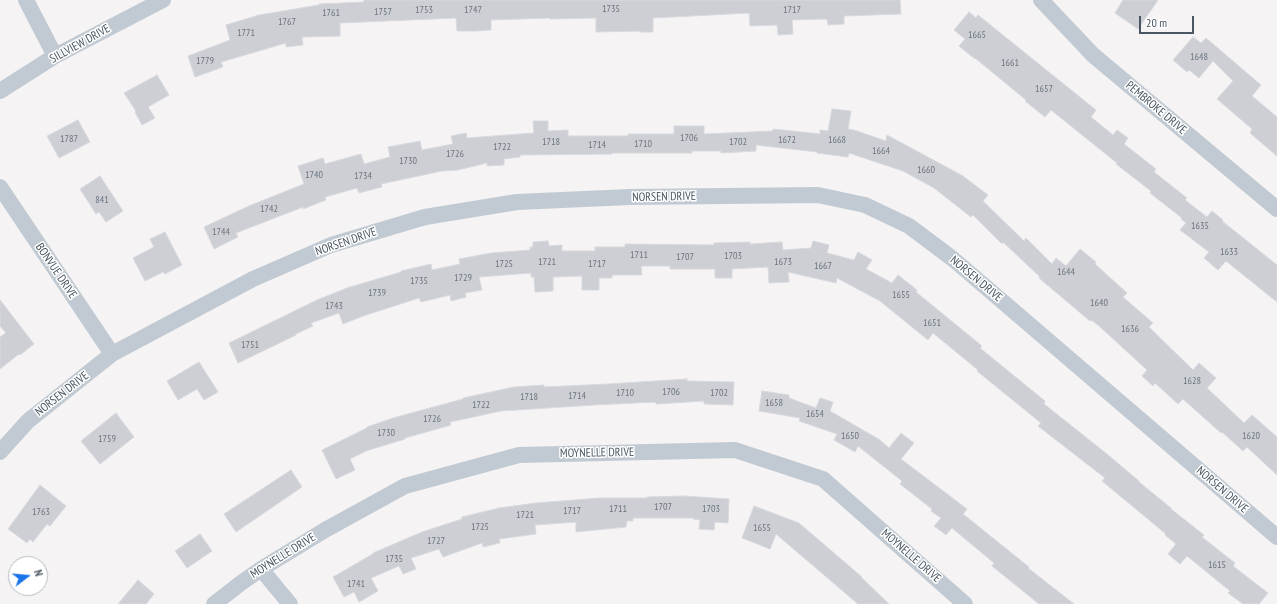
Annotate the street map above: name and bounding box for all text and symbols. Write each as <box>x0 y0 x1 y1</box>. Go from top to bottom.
house number: 1735 <box>602 3 620 15</box>
house number: 1753 <box>415 4 433 16</box>
house number: 1747 <box>464 4 482 16</box>
house number: 1717 <box>783 4 801 16</box>
house number: 1757 <box>374 6 392 18</box>
house number: 1761 <box>322 7 340 19</box>
scale bar <box>1141 8 1196 34</box>
text: 20 m <box>1146 15 1167 30</box>
house number: 1767 <box>278 16 296 28</box>
street label: SILLVIEW DRIVE <box>47 22 113 66</box>
house number: 1771 <box>237 27 255 39</box>
house number: 1665 <box>968 29 986 41</box>
house number: 1648 <box>1190 51 1208 63</box>
house number: 1779 <box>196 55 214 67</box>
house number: 1661 <box>1001 57 1019 69</box>
street label: PEMBROKE DRIVE <box>1123 78 1189 138</box>
house number: 1657 <box>1035 83 1053 95</box>
house number: 1706 <box>680 132 698 144</box>
house number: 1787 <box>60 133 78 145</box>
house number: 1672 <box>778 134 796 146</box>
house number: 1668 <box>828 134 846 146</box>
house number: 1718 <box>542 136 560 148</box>
house number: 1702 <box>729 136 747 148</box>
house number: 1710 <box>634 138 652 150</box>
house number: 1714 <box>588 139 606 151</box>
house number: 1722 <box>493 141 511 153</box>
house number: 1664 <box>872 145 890 157</box>
house number: 1726 <box>446 148 464 160</box>
house number: 1730 <box>399 155 417 167</box>
house number: 1660 <box>917 164 935 176</box>
house number: 1740 <box>305 169 323 181</box>
house number: 1734 <box>354 170 372 182</box>
street label: NORSEN DRIVE <box>632 189 696 205</box>
house number: 841 <box>95 194 109 206</box>
house number: 1742 <box>260 203 278 215</box>
house number: 1635 <box>1191 220 1209 232</box>
street label: NORSEN DRIVE <box>314 225 378 259</box>
house number: 1744 <box>212 226 230 238</box>
street label: BONVUE DRIVE <box>32 241 80 301</box>
house number: 1633 <box>1220 246 1238 258</box>
house number: 1711 <box>630 249 648 261</box>
house number: 1703 <box>724 250 742 262</box>
house number: 1707 <box>676 251 694 263</box>
street label: NORSEN DRIVE <box>947 253 1005 305</box>
house number: 1721 <box>538 256 556 268</box>
house number: 1673 <box>774 256 792 268</box>
house number: 1725 <box>495 258 513 270</box>
house number: 1717 <box>588 258 606 270</box>
house number: 1667 <box>814 260 832 272</box>
house number: 1644 <box>1057 266 1075 278</box>
house number: 1729 <box>454 272 472 284</box>
house number: 1735 <box>410 275 428 287</box>
house number: 1739 <box>368 287 386 299</box>
house number: 1655 <box>892 289 910 301</box>
house number: 1640 <box>1090 297 1108 309</box>
house number: 1743 <box>325 300 343 312</box>
house number: 1651 <box>923 317 941 329</box>
house number: 1636 <box>1121 323 1139 335</box>
house number: 1751 <box>241 339 259 351</box>
street label: NORSEN DRIVE <box>32 369 92 419</box>
house number: 1628 <box>1183 375 1201 387</box>
house number: 1706 <box>662 386 680 398</box>
house number: 1710 <box>616 387 634 399</box>
house number: 1702 <box>710 387 728 399</box>
house number: 1714 <box>568 390 586 402</box>
house number: 1718 <box>520 391 538 403</box>
house number: 1658 <box>765 397 783 409</box>
house number: 1722 <box>472 399 490 411</box>
house number: 1654 <box>806 408 824 420</box>
house number: 1726 <box>423 413 441 425</box>
house number: 1730 <box>377 427 395 439</box>
house number: 1650 <box>841 430 859 442</box>
house number: 1620 <box>1242 430 1260 442</box>
house number: 1759 <box>98 433 116 445</box>
street label: MOYNELLE DRIVE <box>560 445 634 461</box>
street label: NORSEN DRIVE <box>1193 464 1251 516</box>
house number: 1707 <box>654 501 672 513</box>
house number: 1711 <box>609 503 627 515</box>
house number: 1703 <box>702 503 720 515</box>
house number: 1717 <box>563 505 581 517</box>
house number: 1763 <box>32 506 50 518</box>
house number: 1721 <box>516 509 534 521</box>
house number: 1725 <box>471 521 489 533</box>
house number: 1655 <box>753 522 771 534</box>
street label: MOYNELLE DRIVE <box>878 526 944 586</box>
street label: MOYNELLE DRIVE <box>248 530 318 582</box>
house number: 1727 <box>427 535 445 547</box>
house number: 1735 <box>385 553 403 565</box>
north arrow <box>8 556 48 596</box>
house number: 1615 <box>1208 559 1226 571</box>
text: N <box>31 568 46 578</box>
house number: 1741 <box>347 578 365 590</box>

